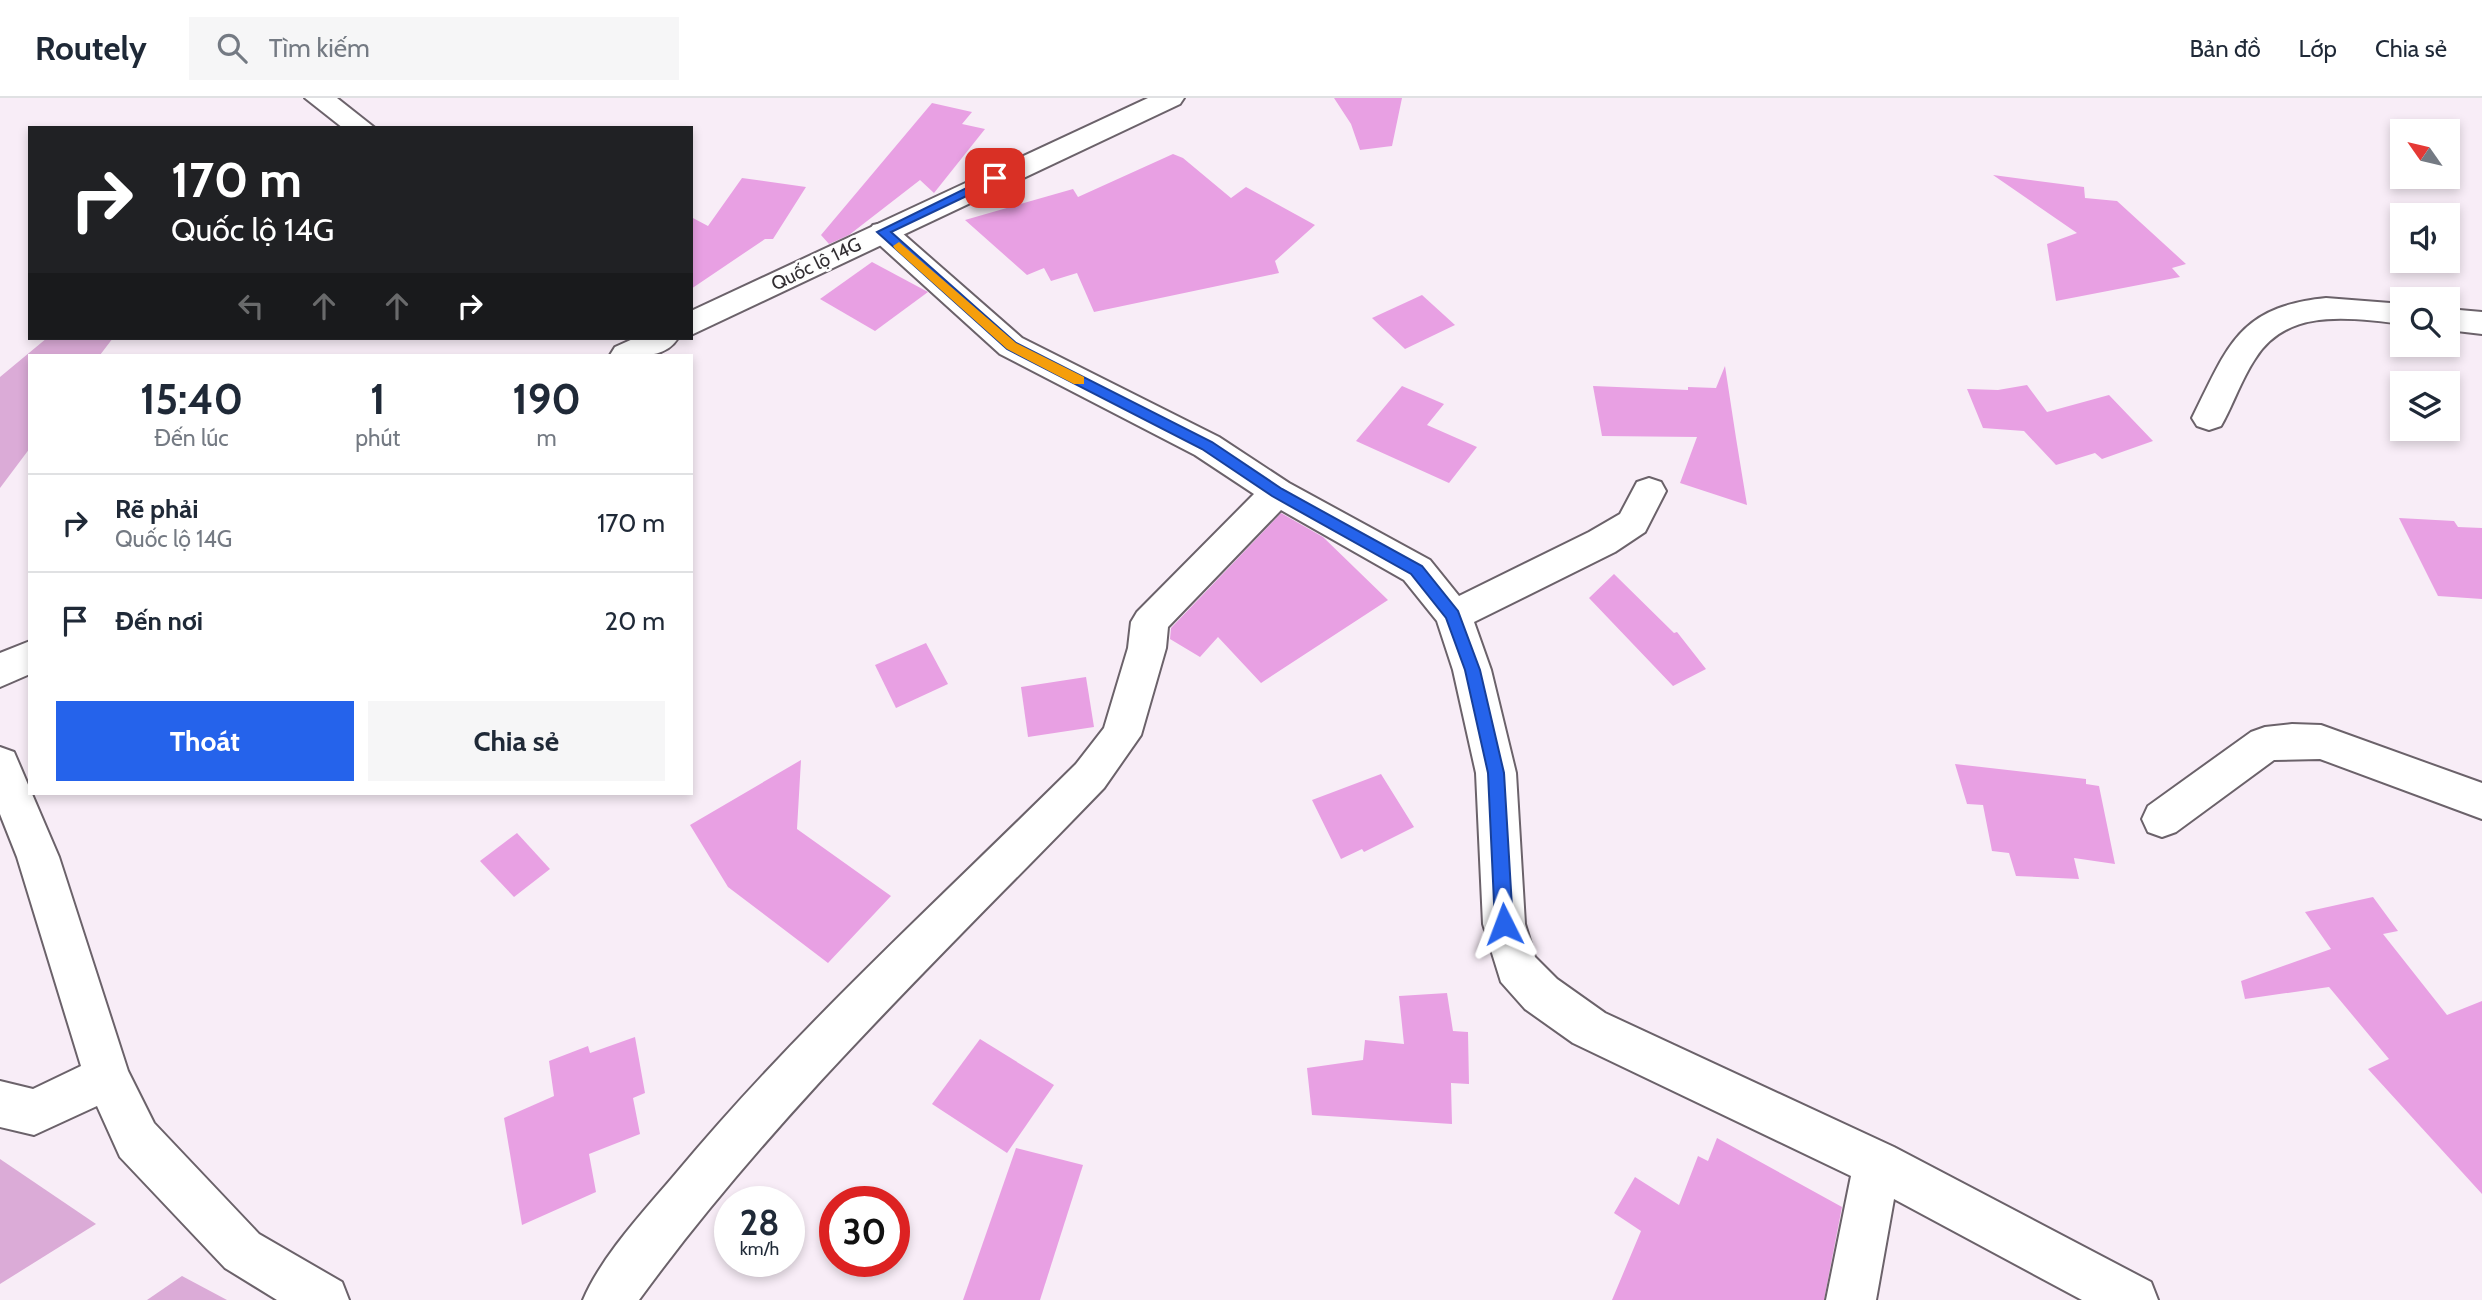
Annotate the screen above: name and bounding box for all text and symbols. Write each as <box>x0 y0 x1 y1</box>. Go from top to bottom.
search box <box>189 17 679 80</box>
text: Routely <box>35 28 147 68</box>
icon: search <box>213 29 251 67</box>
text: Tìm kiếm <box>269 32 370 64</box>
text: Bản đồ <box>2189 34 2261 63</box>
text: Lớp <box>2299 34 2337 63</box>
text: Chia sẻ <box>2375 34 2447 63</box>
north arrow <box>2390 119 2460 189</box>
map controls <box>2390 119 2460 441</box>
pin <box>965 148 1025 208</box>
text: 170 m <box>171 150 302 209</box>
icon: right <box>56 154 147 245</box>
icon: arrive <box>976 159 1014 197</box>
button: sound <box>2390 203 2460 273</box>
text: Quốc lộ 14G <box>171 210 334 249</box>
street label: Quốc lộ 14G <box>767 232 865 296</box>
icon: left <box>232 287 270 325</box>
icon: ahead <box>305 287 343 325</box>
icon: ahead <box>378 287 416 325</box>
icon: right <box>451 287 489 325</box>
button: search <box>2390 287 2460 357</box>
button: layers <box>2390 371 2460 441</box>
text: 15:40 <box>140 373 243 425</box>
text: 1 <box>370 373 385 425</box>
text: 190 <box>512 373 581 425</box>
text: Đến lúc <box>154 424 229 452</box>
text: phút <box>355 424 400 452</box>
text: m <box>537 424 557 452</box>
text: Rẽ phải <box>115 493 198 525</box>
icon: right <box>56 504 94 542</box>
text: 170 m <box>597 507 665 539</box>
text: Quốc lộ 14G <box>115 525 232 553</box>
icon: arrive <box>56 602 94 640</box>
text: Đến nơi <box>115 605 203 637</box>
text: 20 m <box>605 605 665 637</box>
button: Thoát <box>56 701 354 781</box>
button: Chia sẻ <box>368 701 665 781</box>
position arrow <box>1467 887 1541 961</box>
speed limit sign: 30 <box>819 1186 910 1277</box>
text: 28 <box>740 1201 779 1244</box>
text: km/h <box>740 1238 779 1260</box>

